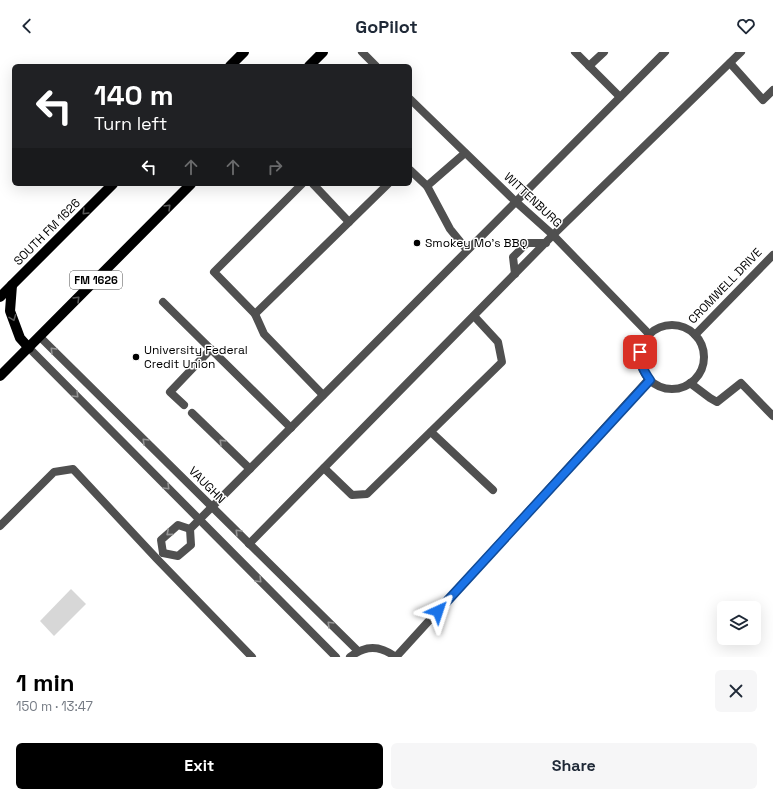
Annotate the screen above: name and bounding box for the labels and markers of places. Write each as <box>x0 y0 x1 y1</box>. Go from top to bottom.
place label: Smokey Mo's BBQ <box>425 235 527 251</box>
marker: Smokey Mo's BBQ <box>412 238 422 248</box>
pin <box>623 335 657 369</box>
place label: University Federal Credit Union <box>144 342 248 372</box>
marker: University Federal Credit Union <box>131 352 141 362</box>

